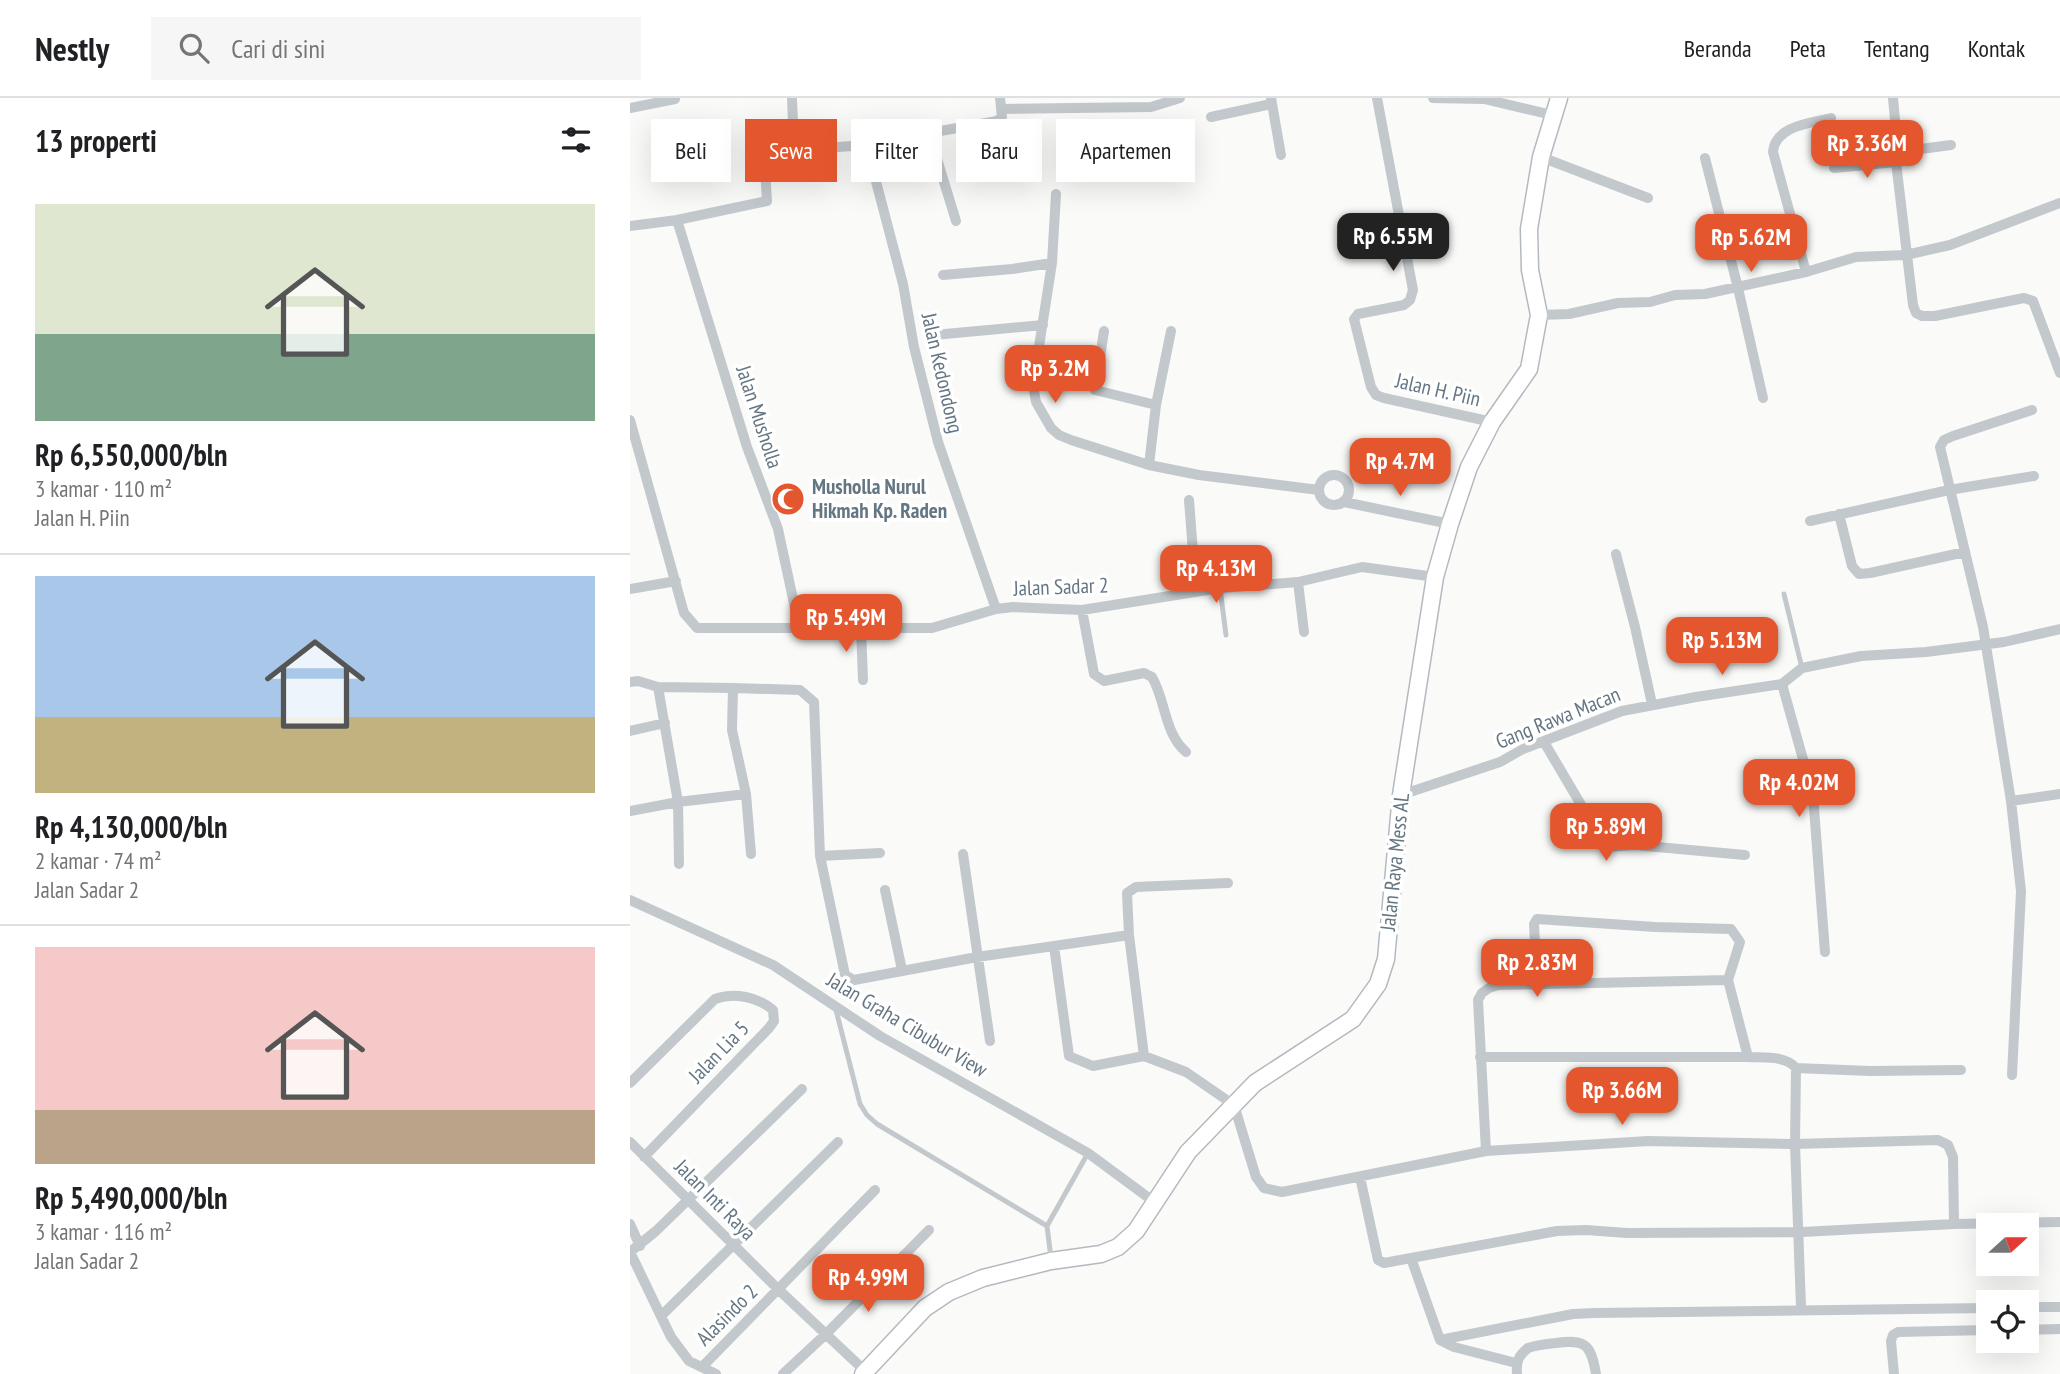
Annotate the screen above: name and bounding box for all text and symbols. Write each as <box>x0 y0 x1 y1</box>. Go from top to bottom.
search box <box>151 17 641 80</box>
text: Nestly <box>35 27 109 70</box>
icon: search <box>175 29 213 67</box>
text: Cari di sini <box>231 32 325 65</box>
text: Beranda <box>1684 33 1752 64</box>
text: Peta <box>1790 33 1826 64</box>
text: Tentang <box>1864 33 1930 64</box>
text: Kontak <box>1968 33 2025 64</box>
chip: Beli <box>651 119 731 182</box>
chip: Sewa <box>745 119 837 182</box>
chip: Filter <box>851 119 942 182</box>
chip: Baru <box>956 119 1042 182</box>
chip: Apartemen <box>1056 119 1195 182</box>
pin: Rp 3.36M <box>1795 120 1939 180</box>
text: 13 properti <box>35 121 157 160</box>
icon: filters <box>557 121 595 159</box>
text: Rp 3.36M <box>1827 128 1907 157</box>
pin: Rp 6.55M <box>1321 214 1465 273</box>
pin: Rp 5.62M <box>1679 214 1823 274</box>
text: Rp 6.55M <box>1353 221 1433 250</box>
text: Rp 5.62M <box>1711 222 1791 251</box>
icon: home <box>252 249 378 375</box>
street label: Jalan Kedondong <box>915 309 969 436</box>
pin: Rp 3.2M <box>990 345 1120 405</box>
text: Rp 3.2M <box>1021 353 1089 382</box>
street label: Jalan Musholla <box>730 361 789 472</box>
street label: Jalan H. Piin <box>1392 366 1483 412</box>
text: Rp 6,550,000/bln <box>35 435 228 474</box>
pin: Rp 4.7M <box>1335 438 1465 498</box>
text: Rp 4.7M <box>1366 446 1434 475</box>
place label: Musholla Nurul Hikmah Kp. Raden <box>812 473 947 524</box>
text: 3 kamar · 110 m² <box>35 474 172 503</box>
mosque icon: Musholla Nurul Hikmah Kp. Raden <box>769 480 807 518</box>
text: Jalan H. Piin <box>35 503 130 532</box>
pin: Rp 4.13M <box>1144 546 1288 605</box>
text: Rp 4.13M <box>1176 553 1256 582</box>
street label: Jalan Sadar 2 <box>1012 571 1109 602</box>
pin: Rp 5.49M <box>774 594 918 654</box>
text: Rp 5.49M <box>806 602 886 631</box>
pin: Rp 5.13M <box>1650 618 1794 677</box>
icon: home <box>252 621 378 747</box>
text: Rp 5.13M <box>1682 625 1762 654</box>
street label: Gang Rawa Macan <box>1492 680 1624 755</box>
pin: Rp 4.02M <box>1727 760 1871 819</box>
text: Rp 4.02M <box>1759 767 1839 796</box>
street label: Jalan Raya Mess AL <box>1374 791 1415 933</box>
pin: Rp 5.89M <box>1534 804 1678 863</box>
text: Rp 4,130,000/bln <box>35 807 228 846</box>
text: Rp 5.89M <box>1566 811 1646 840</box>
text: 2 kamar · 74 m² <box>35 846 162 875</box>
text: Jalan Sadar 2 <box>35 875 139 904</box>
pin: Rp 2.83M <box>1465 940 1609 999</box>
text: Rp 2.83M <box>1497 947 1577 976</box>
street label: Jalan Graha Cibubur View <box>821 965 993 1083</box>
icon: home <box>252 992 378 1118</box>
street label: Jalan Lia 5 <box>682 1015 755 1089</box>
pin: Rp 3.66M <box>1550 1068 1694 1127</box>
text: Rp 3.66M <box>1582 1075 1662 1104</box>
street label: Jalan Inti Raya <box>668 1153 762 1246</box>
text: Rp 5,490,000/bln <box>35 1178 228 1217</box>
north arrow <box>1976 1213 2039 1276</box>
map controls <box>1976 1213 2039 1353</box>
text: 3 kamar · 116 m² <box>35 1217 172 1246</box>
text: Jalan Sadar 2 <box>35 1246 139 1275</box>
pin: Rp 4.99M <box>796 1254 940 1314</box>
text: Rp 4.99M <box>828 1262 908 1291</box>
street label: Alasindo 2 <box>690 1278 763 1351</box>
button: locate <box>1976 1290 2039 1353</box>

